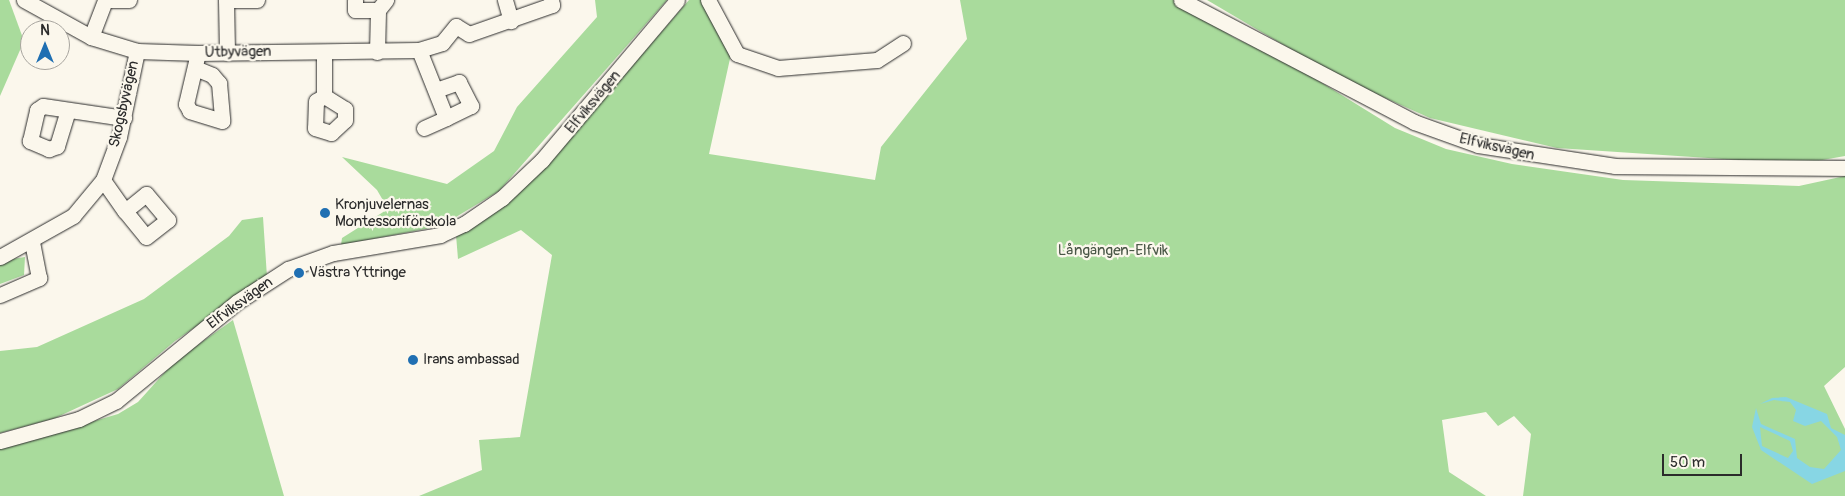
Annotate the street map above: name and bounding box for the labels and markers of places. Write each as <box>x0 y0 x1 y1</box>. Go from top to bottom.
place label: Kronjuvelernas Montessoriförskola <box>335 195 456 230</box>
marker: Kronjuvelernas Montessoriförskola <box>319 207 331 219</box>
place label: Västra Yttringe <box>309 264 406 282</box>
marker: Västra Yttringe <box>293 267 305 279</box>
place label: Irans ambassad <box>423 351 520 369</box>
marker: Irans ambassad <box>407 354 419 366</box>

